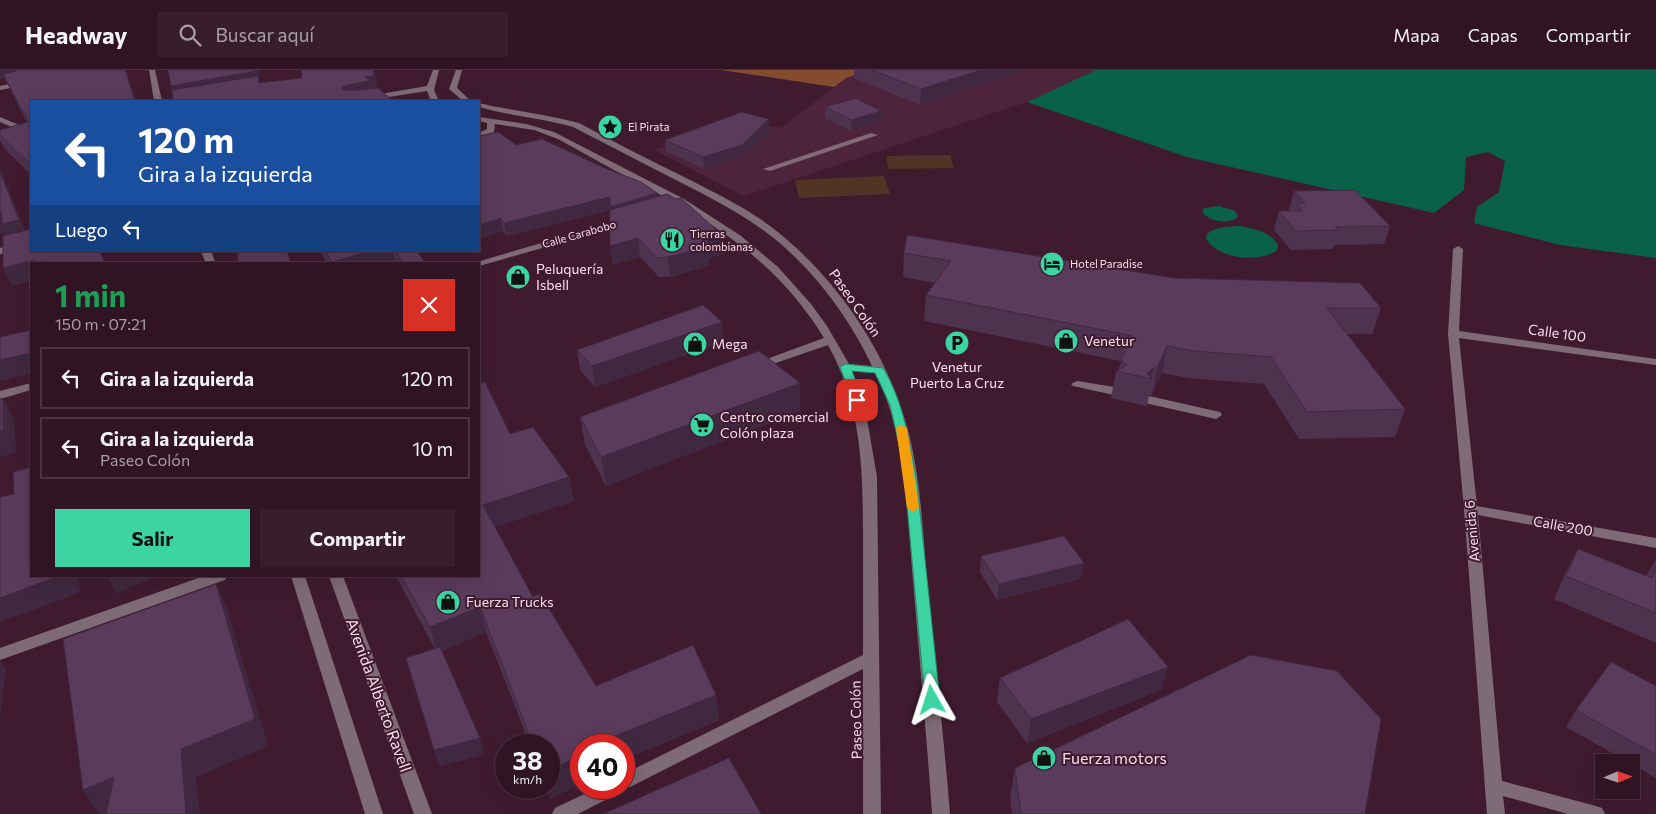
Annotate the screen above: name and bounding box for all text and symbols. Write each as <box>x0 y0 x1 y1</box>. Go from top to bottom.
search box <box>158 12 508 57</box>
text: Headway <box>25 20 128 49</box>
icon: search <box>176 21 204 49</box>
text: Buscar aquí <box>216 23 314 46</box>
text: Mapa <box>1393 24 1440 46</box>
text: Capas <box>1468 24 1518 46</box>
text: Compartir <box>1546 24 1631 46</box>
place icon: El Pirata <box>597 114 623 140</box>
text: 120 m <box>138 117 234 160</box>
icon: left <box>55 120 120 185</box>
place label: El Pirata <box>628 120 669 133</box>
text: Gira a la izquierda <box>138 160 313 187</box>
icon: left <box>118 215 146 243</box>
street label: Calle Carabobo <box>540 217 618 250</box>
text: Luego <box>55 218 108 241</box>
restaurant icon: Tierras colombianas <box>659 227 685 253</box>
place label: Tierras colombianas <box>690 227 753 253</box>
hotel icon: Hotel Paradise <box>1039 251 1065 277</box>
place label: Hotel Paradise <box>1070 257 1143 270</box>
place label: Peluquería Isbell <box>536 260 603 293</box>
shop icon: Peluquería Isbell <box>505 264 531 290</box>
street label: Paseo Colón <box>826 266 885 340</box>
text: 1 min <box>55 276 126 313</box>
button: close <box>403 279 455 331</box>
text: 150 m · 07:21 <box>55 314 147 333</box>
street label: Calle 100 <box>1527 320 1587 345</box>
shop icon: Venetur <box>1053 328 1079 354</box>
parking icon: Venetur Puerto La Cruz <box>944 330 970 356</box>
shop icon: Mega <box>682 331 708 357</box>
place label: Venetur <box>1084 332 1135 349</box>
place label: Mega <box>712 335 748 352</box>
place label: Venetur Puerto La Cruz <box>910 358 1004 391</box>
icon: left <box>57 364 85 392</box>
text: Gira a la izquierda <box>100 367 254 390</box>
text: 120 m <box>402 367 453 390</box>
pin <box>836 379 878 421</box>
icon: arrive <box>843 386 871 414</box>
place label: Centro comercial Colón plaza <box>720 408 829 441</box>
supermarket icon: Centro comercial Colón plaza <box>689 412 715 438</box>
text: Gira a la izquierda <box>100 427 254 450</box>
icon: left <box>57 434 85 462</box>
text: 10 m <box>412 437 453 460</box>
text: Paseo Colón <box>100 450 190 469</box>
street label: Avenida 6 <box>1460 500 1483 562</box>
button: Salir <box>55 509 250 567</box>
button: Compartir <box>260 509 455 567</box>
street label: Calle 200 <box>1532 512 1594 539</box>
shop icon: Fuerza Trucks <box>435 589 461 615</box>
place label: Fuerza Trucks <box>466 593 554 610</box>
street label: Avenida Alberto Ravell <box>343 615 416 774</box>
position arrow <box>905 673 957 725</box>
street label: Paseo Colón <box>846 680 865 760</box>
speed limit sign: 40 <box>570 734 635 799</box>
text: 38 <box>512 745 543 775</box>
shop icon: Fuerza motors <box>1031 745 1057 771</box>
place label: Fuerza motors <box>1062 748 1167 767</box>
north arrow <box>1595 754 1640 799</box>
map controls <box>1595 754 1640 799</box>
text: km/h <box>513 772 542 786</box>

